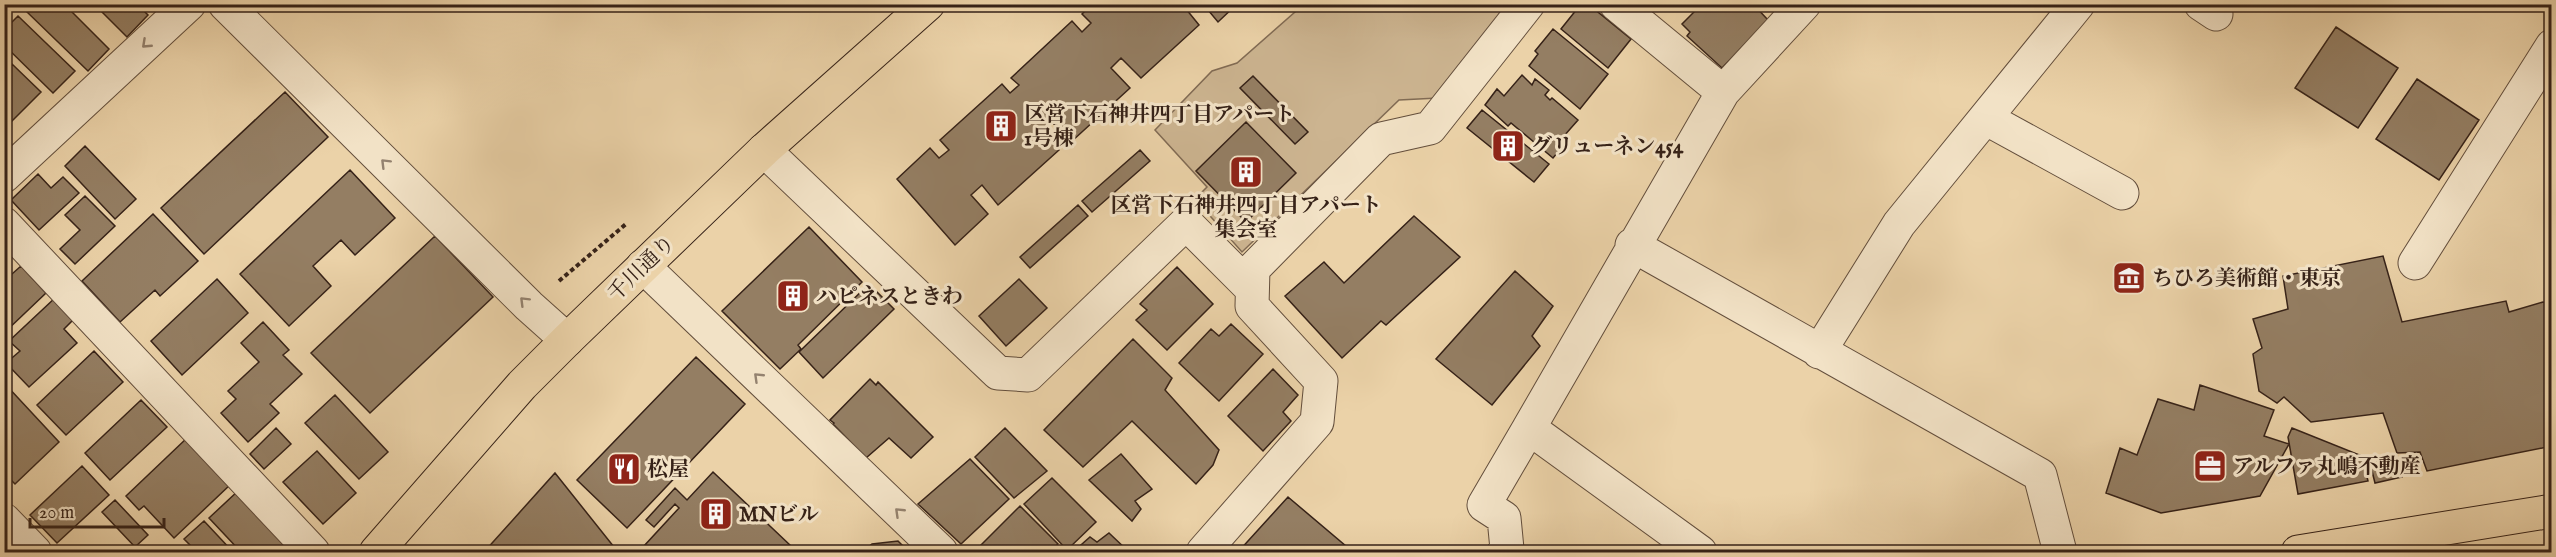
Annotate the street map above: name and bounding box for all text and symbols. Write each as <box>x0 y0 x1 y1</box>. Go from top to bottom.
one-way arrow <box>143 37 153 48</box>
place label: 区営下石神井四丁目アパート 1号棟 <box>1024 102 1295 153</box>
building icon: 区営下石神井四丁目アパート 1号棟 <box>983 108 1019 144</box>
building icon: グリューネン454 <box>1490 128 1526 164</box>
place label: グリューネン454 <box>1531 134 1684 161</box>
building icon: 区営下石神井四丁目アパート 集会室 <box>1228 154 1264 190</box>
one-way arrow <box>382 159 392 170</box>
place label: 区営下石神井四丁目アパート 集会室 <box>1110 193 1382 244</box>
street label: 千川通り <box>602 230 682 308</box>
museum icon: ちひろ美術館・東京 <box>2111 260 2147 296</box>
place label: ちひろ美術館・東京 <box>2152 266 2341 293</box>
building icon: ハピネスときわ <box>775 278 811 314</box>
place label: ハピネスときわ <box>816 284 963 311</box>
one-way arrow <box>520 297 531 308</box>
one-way arrow <box>755 373 765 384</box>
office icon: アルファ丸嶋不動産 <box>2192 448 2228 484</box>
restaurant icon: 松屋 <box>606 451 642 487</box>
place label: アルファ丸嶋不動産 <box>2233 454 2421 481</box>
place label: 松屋 <box>647 457 689 484</box>
scale bar <box>30 491 164 529</box>
building icon: MNビル <box>698 496 734 532</box>
text: 20 m <box>39 502 74 525</box>
place label: MNビル <box>739 502 819 529</box>
one-way arrow <box>895 508 905 519</box>

